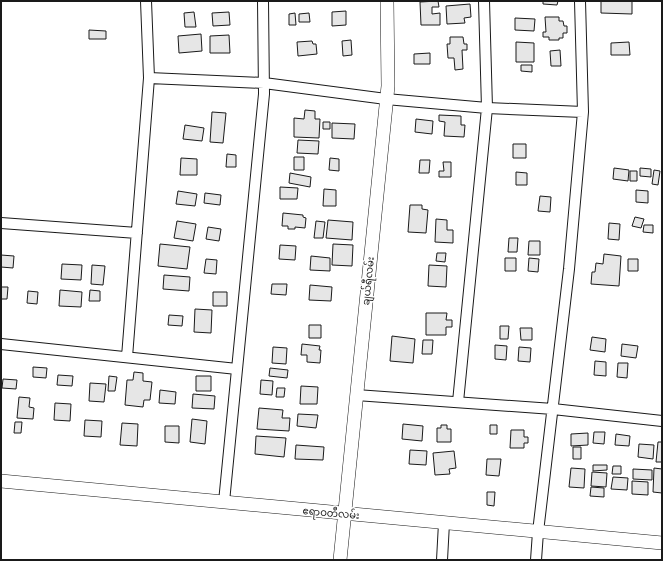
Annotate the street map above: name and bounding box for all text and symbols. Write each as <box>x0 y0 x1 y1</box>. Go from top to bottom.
street label: ချယ်ရီလမ်း <box>358 256 379 306</box>
street label: ဧရာဝတီလမ်း <box>302 503 360 524</box>

